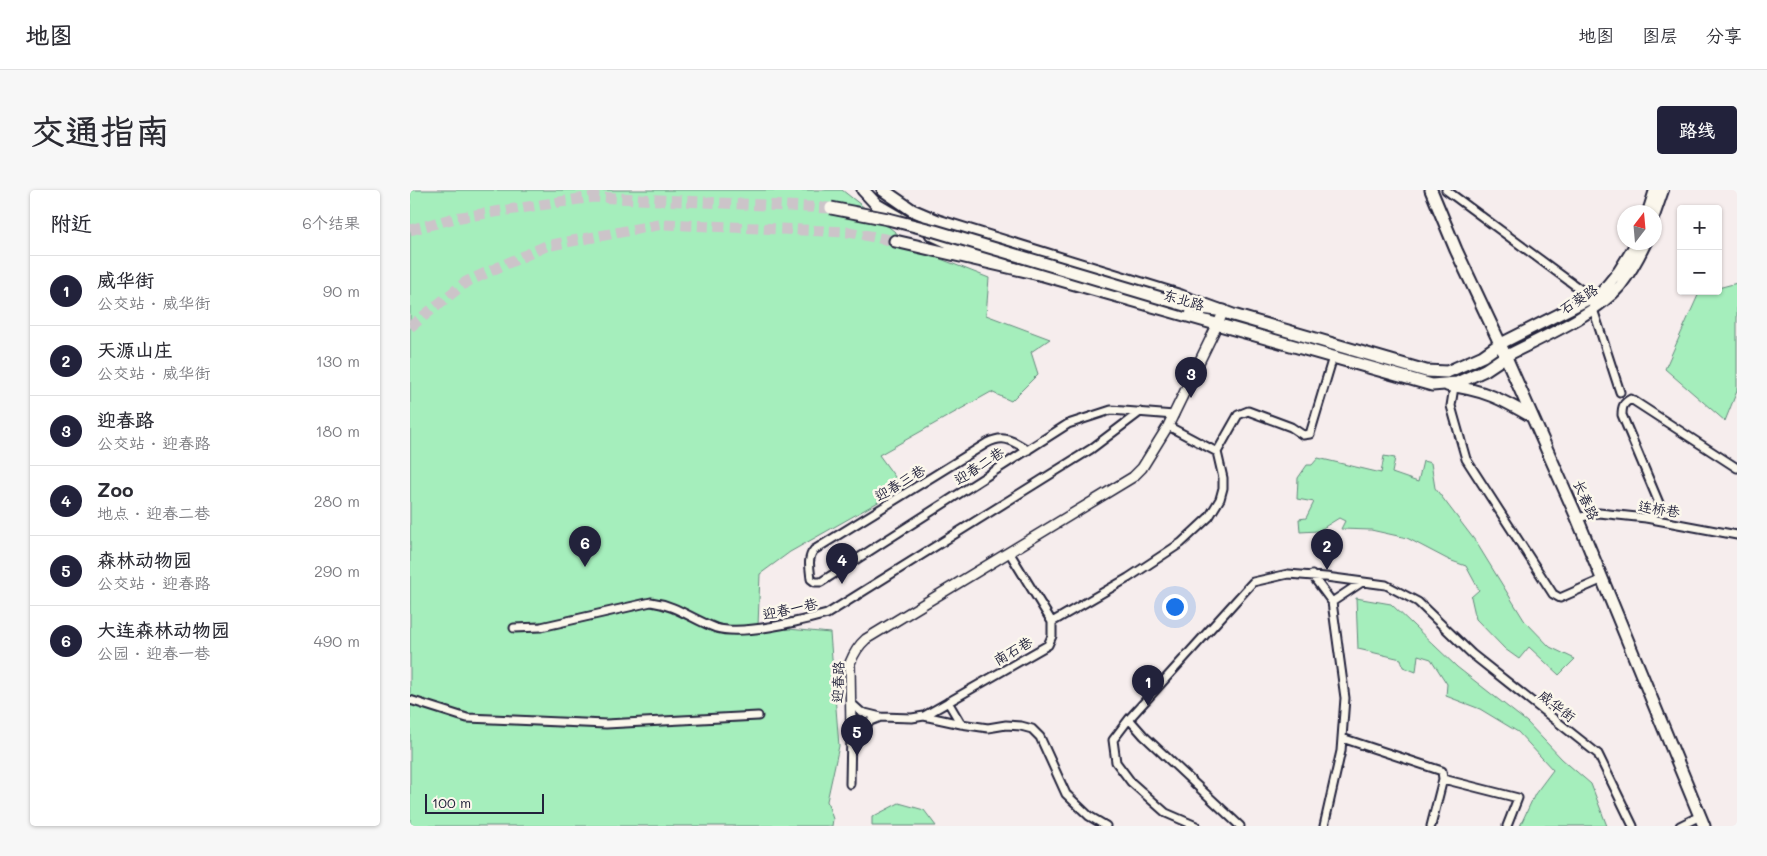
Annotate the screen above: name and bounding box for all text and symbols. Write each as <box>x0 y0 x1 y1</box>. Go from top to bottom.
text: 地图 <box>25 19 73 50</box>
text: 地图 <box>1578 23 1614 47</box>
text: 图层 <box>1642 23 1678 47</box>
text: 分享 <box>1706 23 1742 47</box>
button: 路线 <box>1657 106 1737 154</box>
text: 交通指南 <box>30 107 170 153</box>
north arrow <box>1617 205 1662 250</box>
map controls <box>1677 205 1722 295</box>
button: + <box>1677 205 1722 250</box>
text: 附近 <box>50 209 92 236</box>
text: 6个结果 <box>302 212 360 233</box>
button: − <box>1677 250 1722 295</box>
text: 威华街 <box>97 267 154 292</box>
street label: 石葵路 <box>1556 279 1602 318</box>
text: 1 <box>62 280 70 301</box>
text: 90 m <box>323 280 360 301</box>
street label: 东北路 <box>1161 285 1207 314</box>
text: 公交站 · 威华街 <box>97 292 210 313</box>
text: 天源山庄 <box>97 337 173 362</box>
text: 2 <box>62 350 70 371</box>
text: 130 m <box>316 350 360 371</box>
pin: 3 <box>1175 357 1207 398</box>
text: 公交站 · 威华街 <box>97 362 210 383</box>
text: 迎春路 <box>97 407 154 432</box>
text: 3 <box>61 420 71 441</box>
text: 180 m <box>315 420 360 441</box>
text: 公交站 · 迎春路 <box>97 432 210 453</box>
street label: 迎春二巷 <box>950 442 1008 489</box>
street label: 迎春三巷 <box>871 459 929 505</box>
text: Zoo <box>97 477 134 502</box>
street label: 长春路 <box>1569 477 1604 523</box>
text: 4 <box>61 490 71 511</box>
text: 280 m <box>314 490 360 511</box>
street label: 连桥巷 <box>1637 496 1682 521</box>
text: 地点 · 迎春二巷 <box>97 502 210 523</box>
pin: 6 <box>569 526 601 567</box>
pin: 2 <box>1311 529 1343 570</box>
pin: 4 <box>826 543 858 584</box>
text: 森林动物园 <box>97 547 192 572</box>
text: 5 <box>61 560 71 581</box>
text: 290 m <box>314 560 360 581</box>
text: 公交站 · 迎春路 <box>97 572 210 593</box>
street label: 迎春一巷 <box>761 593 820 624</box>
your location <box>1162 594 1188 620</box>
text: 大连森林动物园 <box>97 617 230 642</box>
text: 6 <box>61 630 71 651</box>
text: 490 m <box>313 630 360 651</box>
street label: 南石巷 <box>990 631 1037 669</box>
text: 公园 · 迎春一巷 <box>97 642 210 663</box>
street label: 迎春路 <box>827 661 848 703</box>
pin: 1 <box>1132 665 1164 706</box>
street label: 威华街 <box>1535 685 1580 726</box>
pin: 5 <box>841 715 873 756</box>
scale bar <box>425 791 544 814</box>
text: 100 m <box>432 793 471 812</box>

